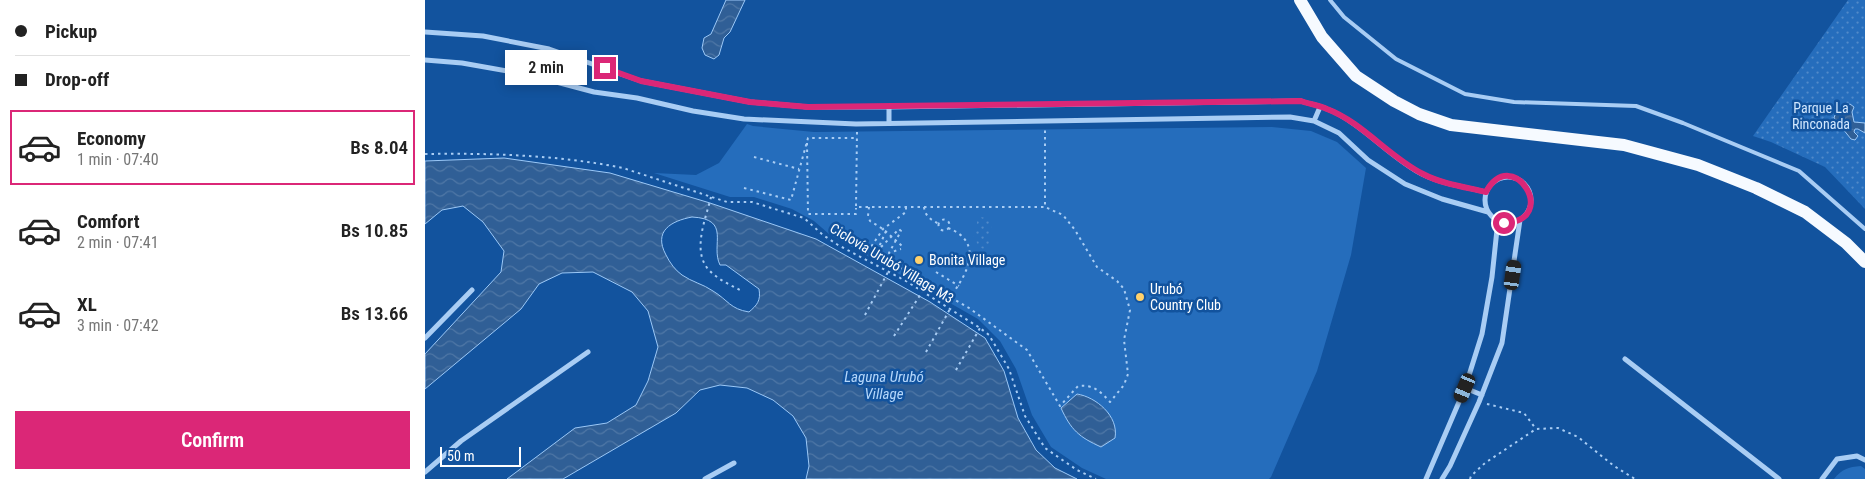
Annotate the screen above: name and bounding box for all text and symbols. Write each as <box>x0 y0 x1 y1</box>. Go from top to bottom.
text: Pickup <box>45 20 97 43</box>
callout: 2 min <box>505 50 587 86</box>
route end <box>594 57 616 79</box>
text: 2 min <box>528 58 564 77</box>
text: Drop-off <box>45 68 109 91</box>
park label: Parque La Rinconada <box>1792 100 1850 132</box>
icon: car <box>17 125 62 170</box>
text: Economy <box>77 127 146 150</box>
text: Bs 8.04 <box>350 136 408 159</box>
text: 1 min · 07:40 <box>77 150 159 169</box>
icon: car <box>17 208 62 253</box>
text: Comfort <box>77 210 140 233</box>
route start <box>1493 212 1515 234</box>
text: Bs 10.85 <box>341 219 408 242</box>
street label: Ciclovía Urubó Village M3 <box>827 220 957 306</box>
text: 2 min · 07:41 <box>77 233 159 252</box>
place label: Bonita Village <box>929 252 1006 268</box>
marker: Bonita Village <box>913 254 925 266</box>
car <box>1503 259 1522 291</box>
place label: Urubó Country Club <box>1150 281 1221 313</box>
icon: car <box>17 291 62 336</box>
marker: Urubó Country Club <box>1134 291 1146 303</box>
text: XL <box>77 293 97 316</box>
text: Bs 13.66 <box>341 302 408 325</box>
text: 3 min · 07:42 <box>77 316 159 335</box>
water label: Laguna Urubó Village <box>844 368 924 403</box>
car <box>1452 371 1477 405</box>
button: Confirm <box>15 411 410 469</box>
scale bar <box>440 444 521 467</box>
text: 50 m <box>447 448 475 464</box>

